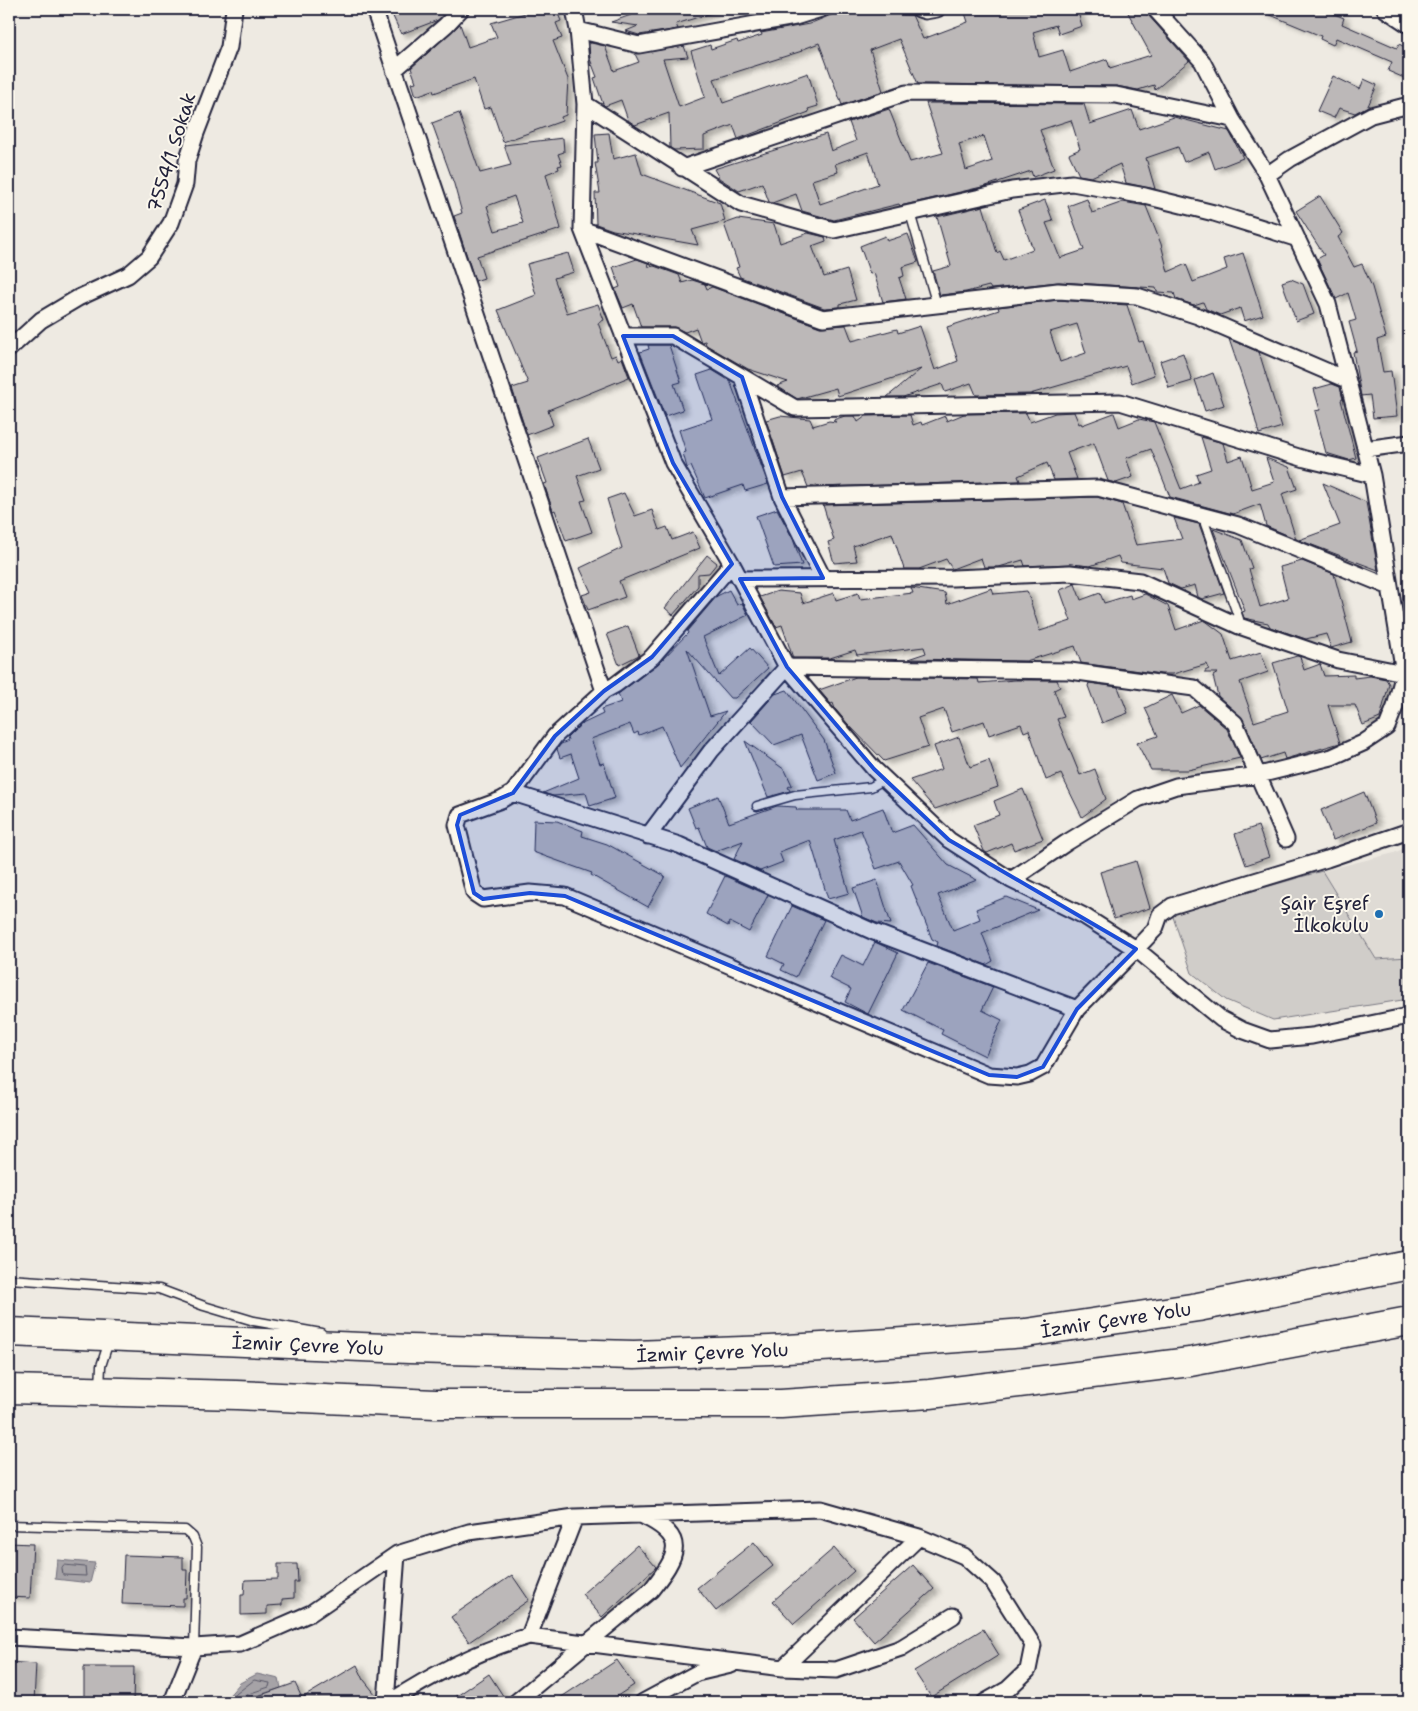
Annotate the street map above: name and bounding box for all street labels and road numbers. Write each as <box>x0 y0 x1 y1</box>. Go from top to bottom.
street label: 7554/1 Sokak <box>141 89 202 215</box>
street label: İzmir Çevre Yolu <box>1039 1296 1193 1344</box>
street label: İzmir Çevre Yolu <box>231 1329 384 1361</box>
street label: İzmir Çevre Yolu <box>636 1337 789 1368</box>

